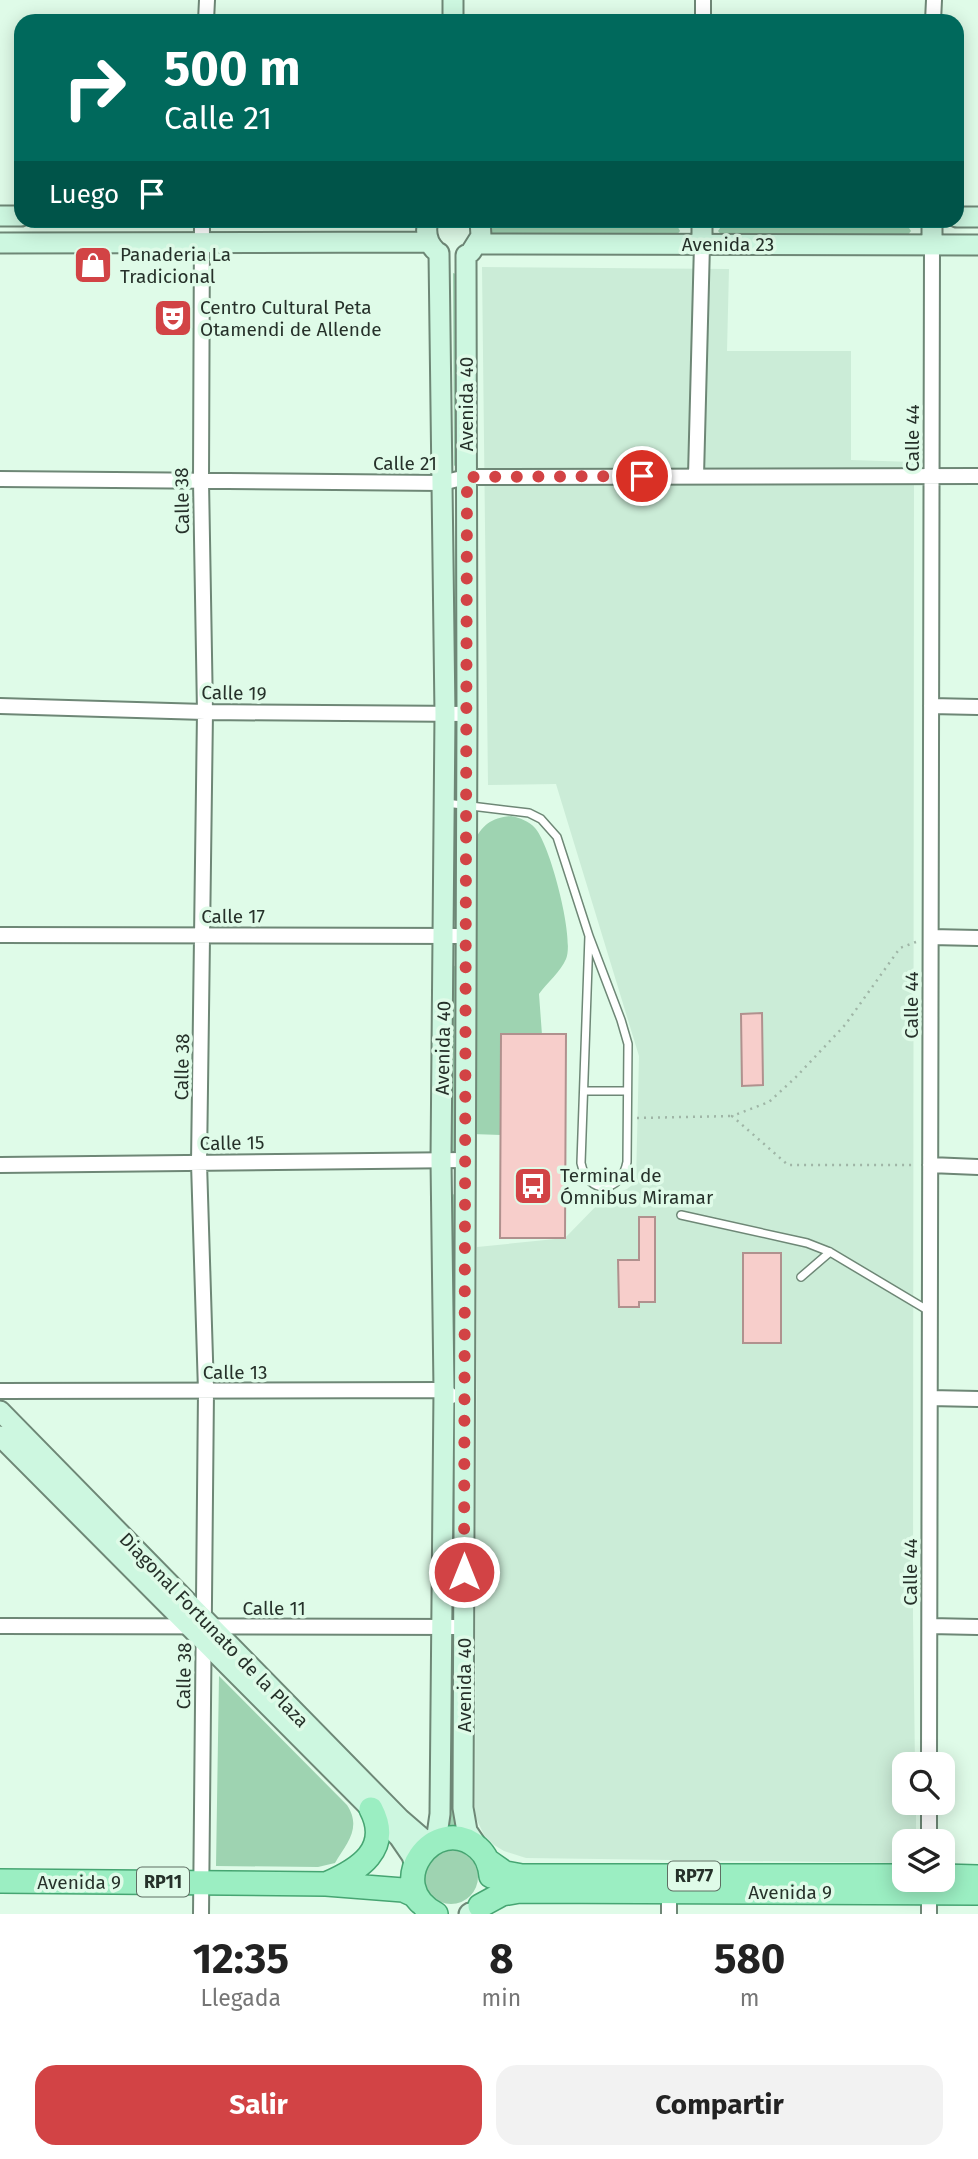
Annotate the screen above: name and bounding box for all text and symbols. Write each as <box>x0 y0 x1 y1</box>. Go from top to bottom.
text: 500 m <box>164 39 301 98</box>
icon: right <box>49 42 140 133</box>
text: Calle 21 <box>164 99 272 137</box>
icon: arrive <box>133 175 171 213</box>
text: Luego <box>49 179 119 210</box>
street label: Avenida 23 <box>682 233 774 256</box>
place label: Panaderia La Tradicional <box>120 243 231 288</box>
shop icon: Panaderia La Tradicional <box>72 244 114 286</box>
place label: Centro Cultural Peta Otamendi de Allende <box>200 296 382 341</box>
theatre icon: Centro Cultural Peta Otamendi de Allende <box>152 297 194 339</box>
street label: Avenida 40 <box>455 357 478 451</box>
street label: Calle 44 <box>901 404 924 472</box>
pin <box>612 446 672 506</box>
street label: Calle 21 <box>373 452 437 475</box>
icon: arrive <box>623 457 661 495</box>
street label: Calle 38 <box>170 467 194 535</box>
street label: Calle 19 <box>201 681 267 705</box>
street label: Calle 17 <box>201 905 265 928</box>
street label: Calle 44 <box>900 971 923 1039</box>
street label: Avenida 40 <box>431 1001 455 1095</box>
street label: Calle 38 <box>170 1033 194 1101</box>
street label: Calle 15 <box>199 1131 265 1155</box>
place label: Terminal de Ómnibus Miramar <box>560 1164 714 1209</box>
bus stop icon: Terminal de Ómnibus Miramar <box>512 1165 554 1207</box>
street label: Calle 13 <box>203 1361 267 1384</box>
street label: Diagonal Fortunato de la Plaza <box>115 1528 313 1732</box>
position arrow <box>427 1535 501 1609</box>
street label: Calle 44 <box>899 1538 922 1606</box>
street label: Calle 11 <box>242 1597 306 1620</box>
street label: Avenida 40 <box>453 1638 476 1732</box>
street label: Calle 38 <box>172 1642 196 1710</box>
map controls <box>892 1752 955 1892</box>
button: search <box>892 1752 955 1815</box>
button: layers <box>892 1829 955 1892</box>
road number: RP77 <box>668 1862 720 1890</box>
road number: RP11 <box>137 1868 189 1896</box>
street label: Avenida 9 <box>37 1871 121 1894</box>
street label: Avenida 9 <box>748 1881 832 1904</box>
text: 12:35 <box>193 1934 289 1984</box>
text: 8 <box>489 1934 514 1984</box>
text: 580 <box>714 1934 785 1984</box>
text: Llegada <box>200 1984 281 2012</box>
text: min <box>482 1984 521 2012</box>
text: m <box>740 1984 759 2012</box>
button: Salir <box>35 2065 482 2145</box>
button: Compartir <box>496 2065 943 2145</box>

